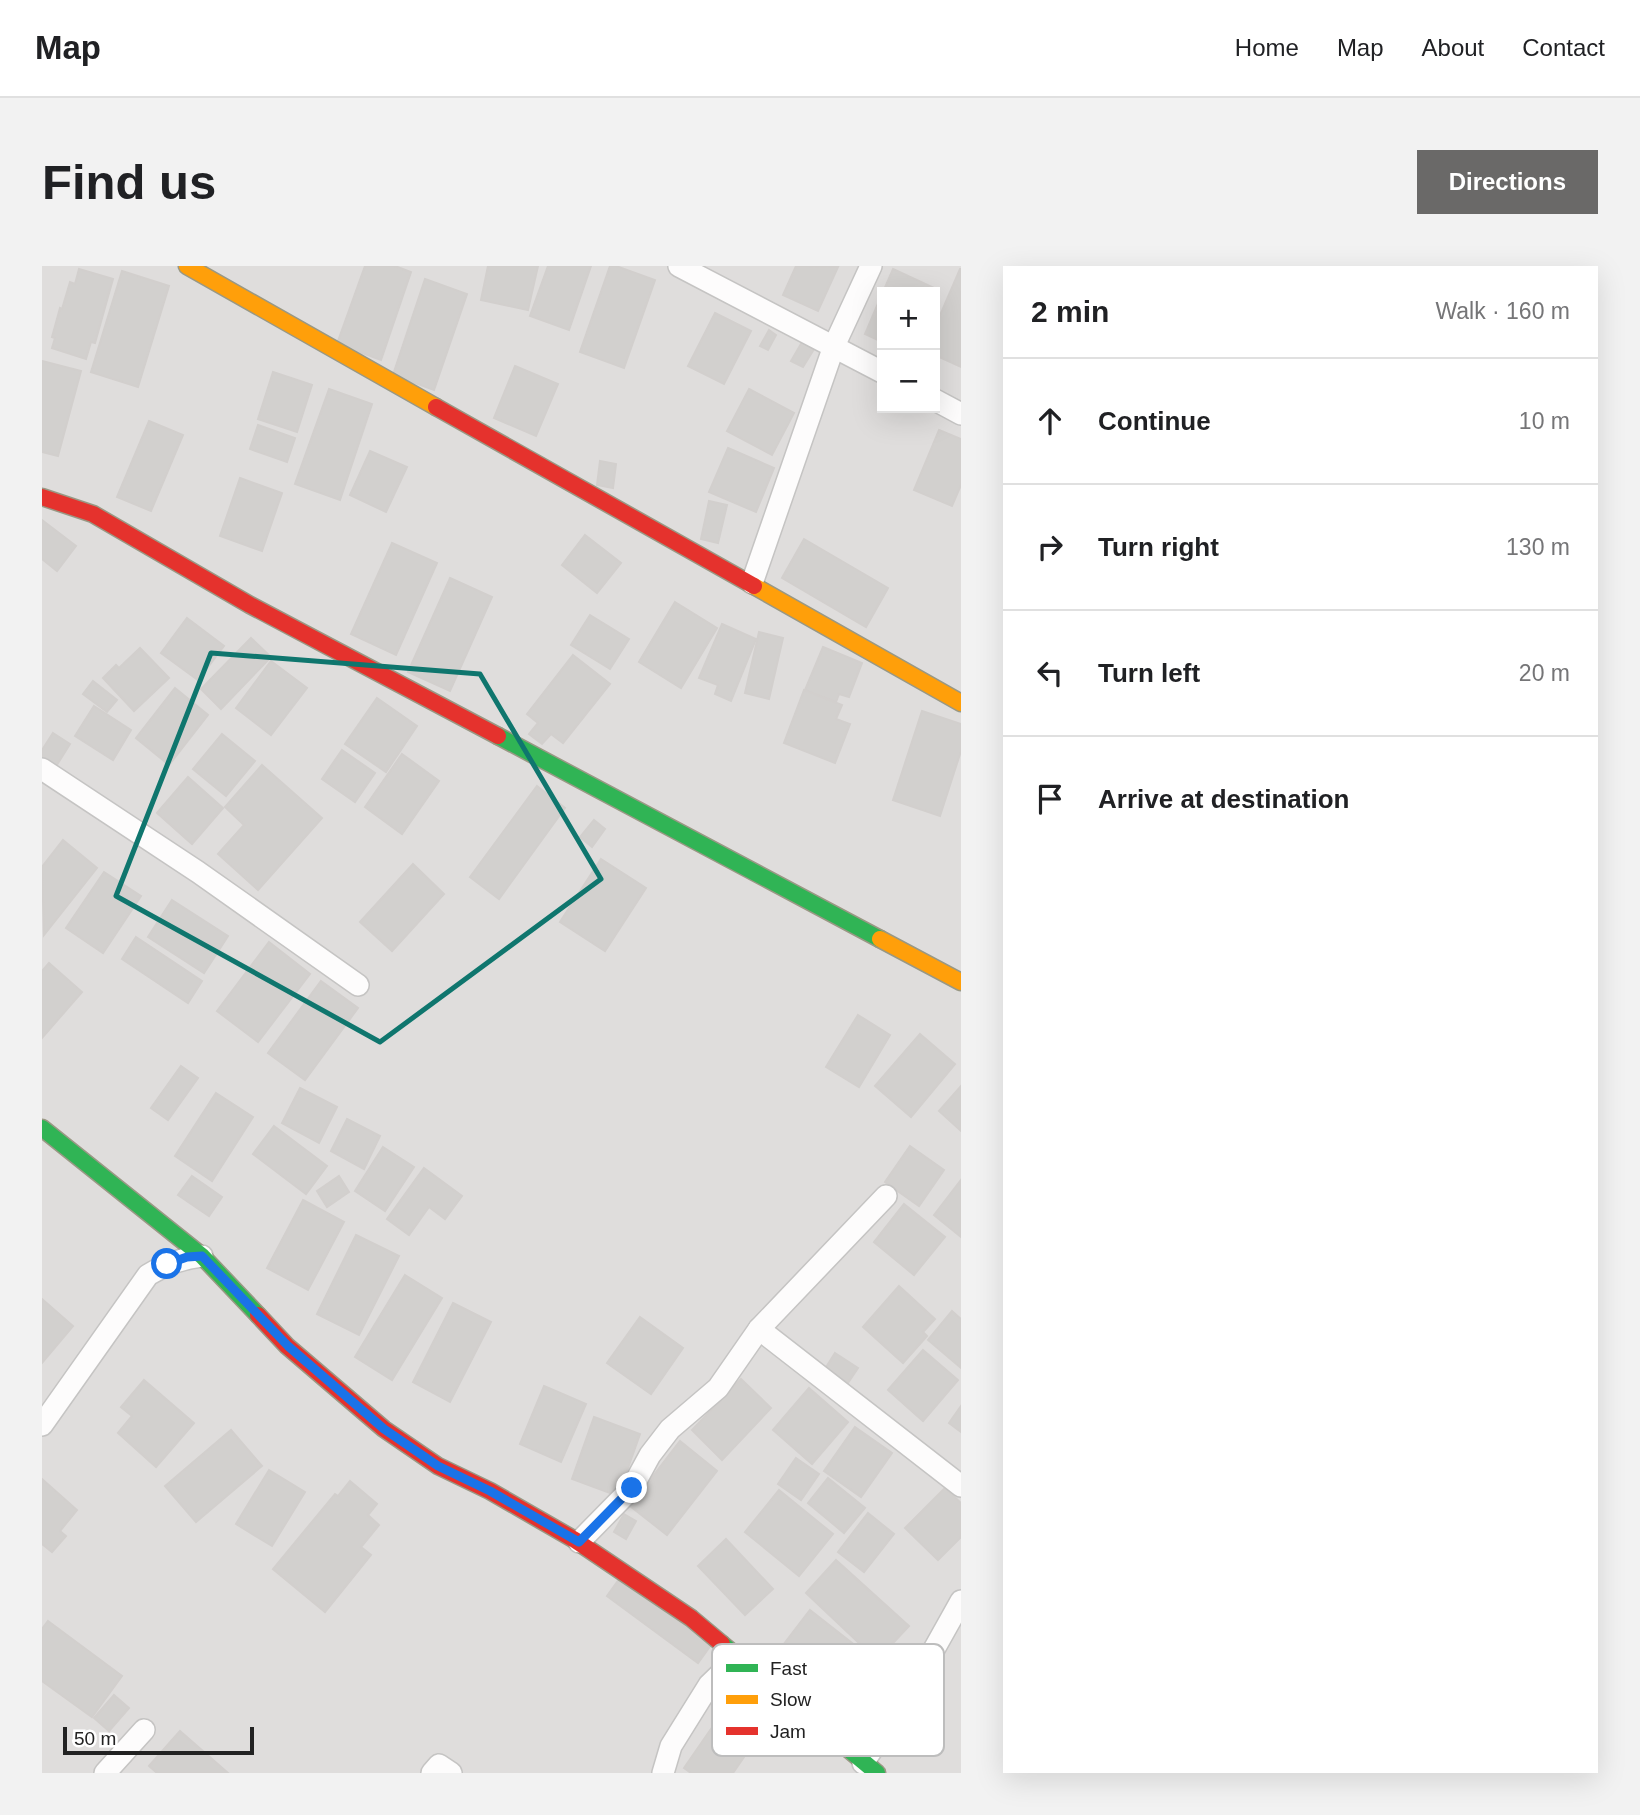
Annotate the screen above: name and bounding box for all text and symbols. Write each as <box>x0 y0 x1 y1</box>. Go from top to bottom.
text: Map <box>35 29 101 66</box>
text: Home <box>1235 34 1299 61</box>
text: Map <box>1337 34 1384 61</box>
text: About <box>1422 34 1484 61</box>
text: Contact <box>1522 34 1605 61</box>
button: Directions <box>1417 150 1598 214</box>
text: Find us <box>42 155 216 209</box>
map controls <box>877 287 940 413</box>
button: + <box>877 287 940 350</box>
text: 2 min <box>1031 295 1109 328</box>
text: Walk · 160 m <box>1435 298 1570 324</box>
button: − <box>877 350 940 413</box>
icon: ahead <box>1031 402 1069 440</box>
text: Continue <box>1098 406 1211 436</box>
text: 10 m <box>1519 408 1570 434</box>
icon: right <box>1031 528 1069 566</box>
text: Turn right <box>1098 532 1219 562</box>
text: 130 m <box>1506 534 1570 560</box>
icon: left <box>1031 654 1069 692</box>
text: Turn left <box>1098 658 1200 688</box>
text: 20 m <box>1519 660 1570 686</box>
icon: arrive <box>1031 780 1069 818</box>
text: Arrive at destination <box>1098 784 1349 814</box>
route start <box>151 1248 182 1279</box>
route end <box>616 1472 647 1503</box>
legend <box>712 1644 944 1756</box>
text: Fast <box>770 1658 808 1679</box>
text: Slow <box>770 1689 811 1710</box>
text: Jam <box>770 1721 806 1742</box>
scale bar <box>63 1724 254 1756</box>
text: 50 m <box>74 1728 116 1749</box>

